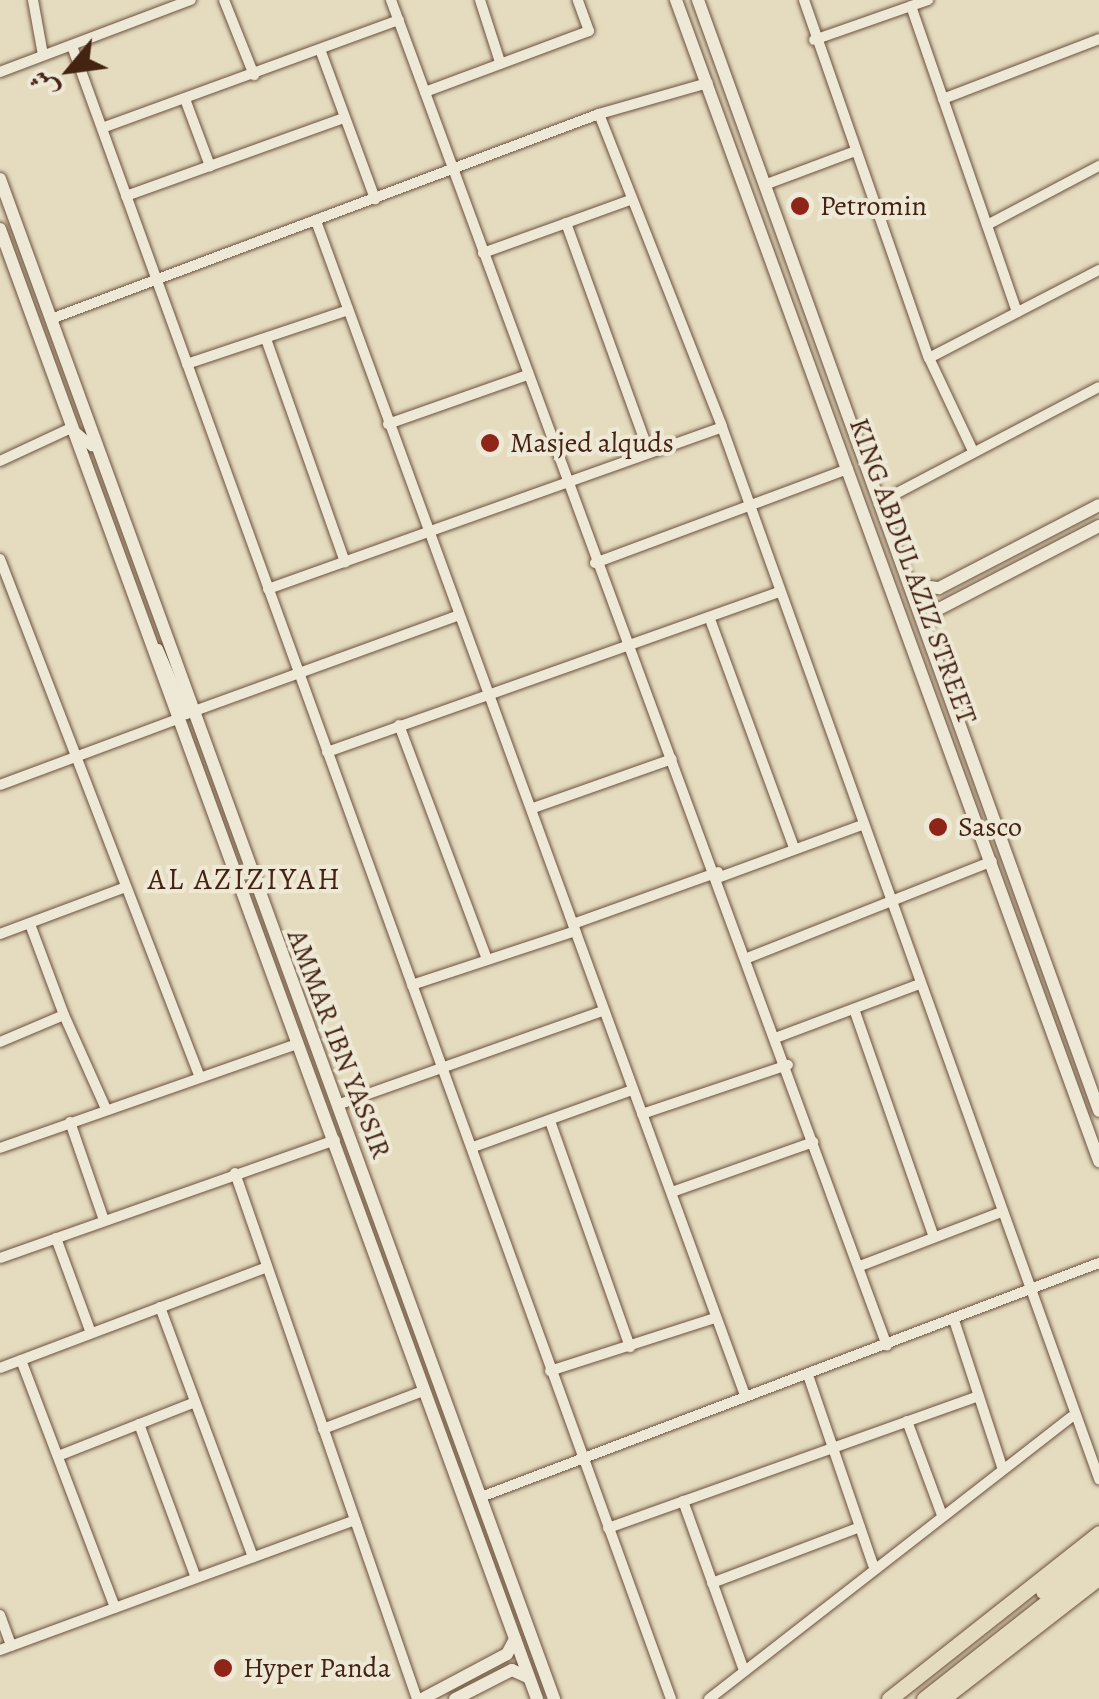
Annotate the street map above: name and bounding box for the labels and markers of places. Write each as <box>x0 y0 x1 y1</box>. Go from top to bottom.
place label: Petromin <box>820 189 927 223</box>
marker: Petromin <box>789 195 811 217</box>
place label: Masjed alquds <box>510 426 674 460</box>
marker: Masjed alquds <box>479 432 501 454</box>
place label: Sasco <box>958 810 1022 844</box>
marker: Sasco <box>927 816 949 838</box>
place label: Hyper Panda <box>243 1651 391 1685</box>
marker: Hyper Panda <box>212 1657 234 1679</box>

